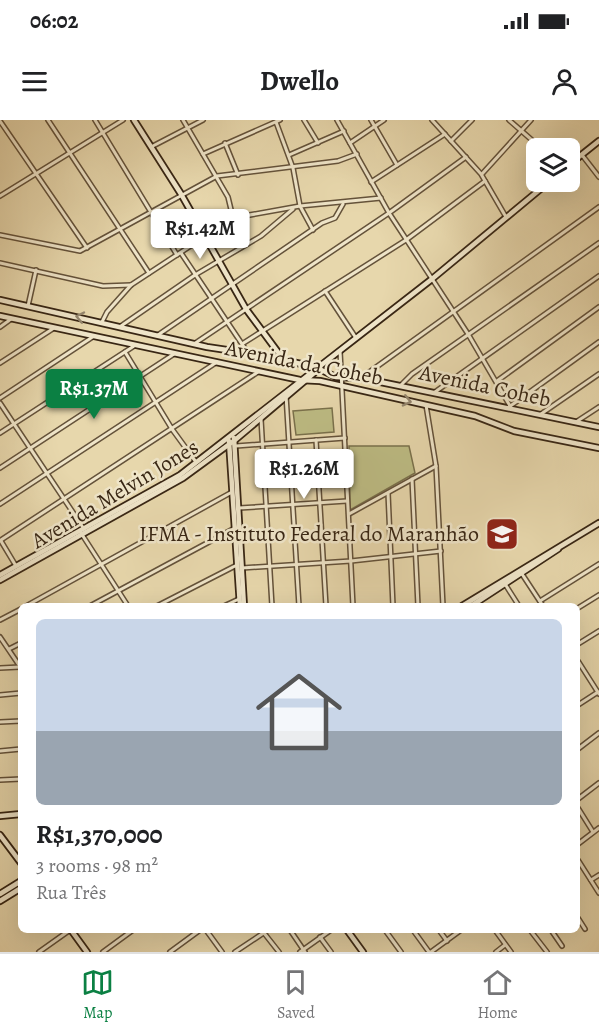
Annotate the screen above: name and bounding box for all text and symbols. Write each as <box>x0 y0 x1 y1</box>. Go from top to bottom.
text: 06:02 <box>30 6 78 36</box>
text: Dwello <box>260 63 339 99</box>
icon: menu <box>18 65 51 98</box>
icon: person <box>548 65 581 98</box>
map controls <box>526 138 580 192</box>
button: layers <box>526 138 580 192</box>
pin: R$1.42M <box>145 209 255 260</box>
text: R$1.42M <box>165 215 235 242</box>
one-way arrow <box>75 311 85 324</box>
street label: Avenida da Coheb <box>222 333 385 393</box>
street label: Avenida Coheb <box>416 357 553 415</box>
pin: R$1.37M <box>39 369 149 420</box>
text: R$1.37M <box>60 375 128 402</box>
one-way arrow <box>401 393 411 406</box>
street label: Avenida Melvin Jones <box>25 432 204 556</box>
pin: R$1.26M <box>249 449 359 500</box>
text: R$1.26M <box>269 455 339 482</box>
school or university icon: IFMA - Instituto Federal do Maranhão <box>484 516 520 552</box>
place label: IFMA - Instituto Federal do Maranhão <box>139 519 479 549</box>
icon: home <box>245 658 353 766</box>
text: R$1,370,000 <box>36 817 163 852</box>
text: 3 rooms · 98 m² <box>36 852 158 879</box>
text: Rua Três <box>36 879 107 906</box>
tab: Map <box>81 966 114 1024</box>
tab: Saved <box>277 966 315 1024</box>
tab: Home <box>477 966 518 1024</box>

